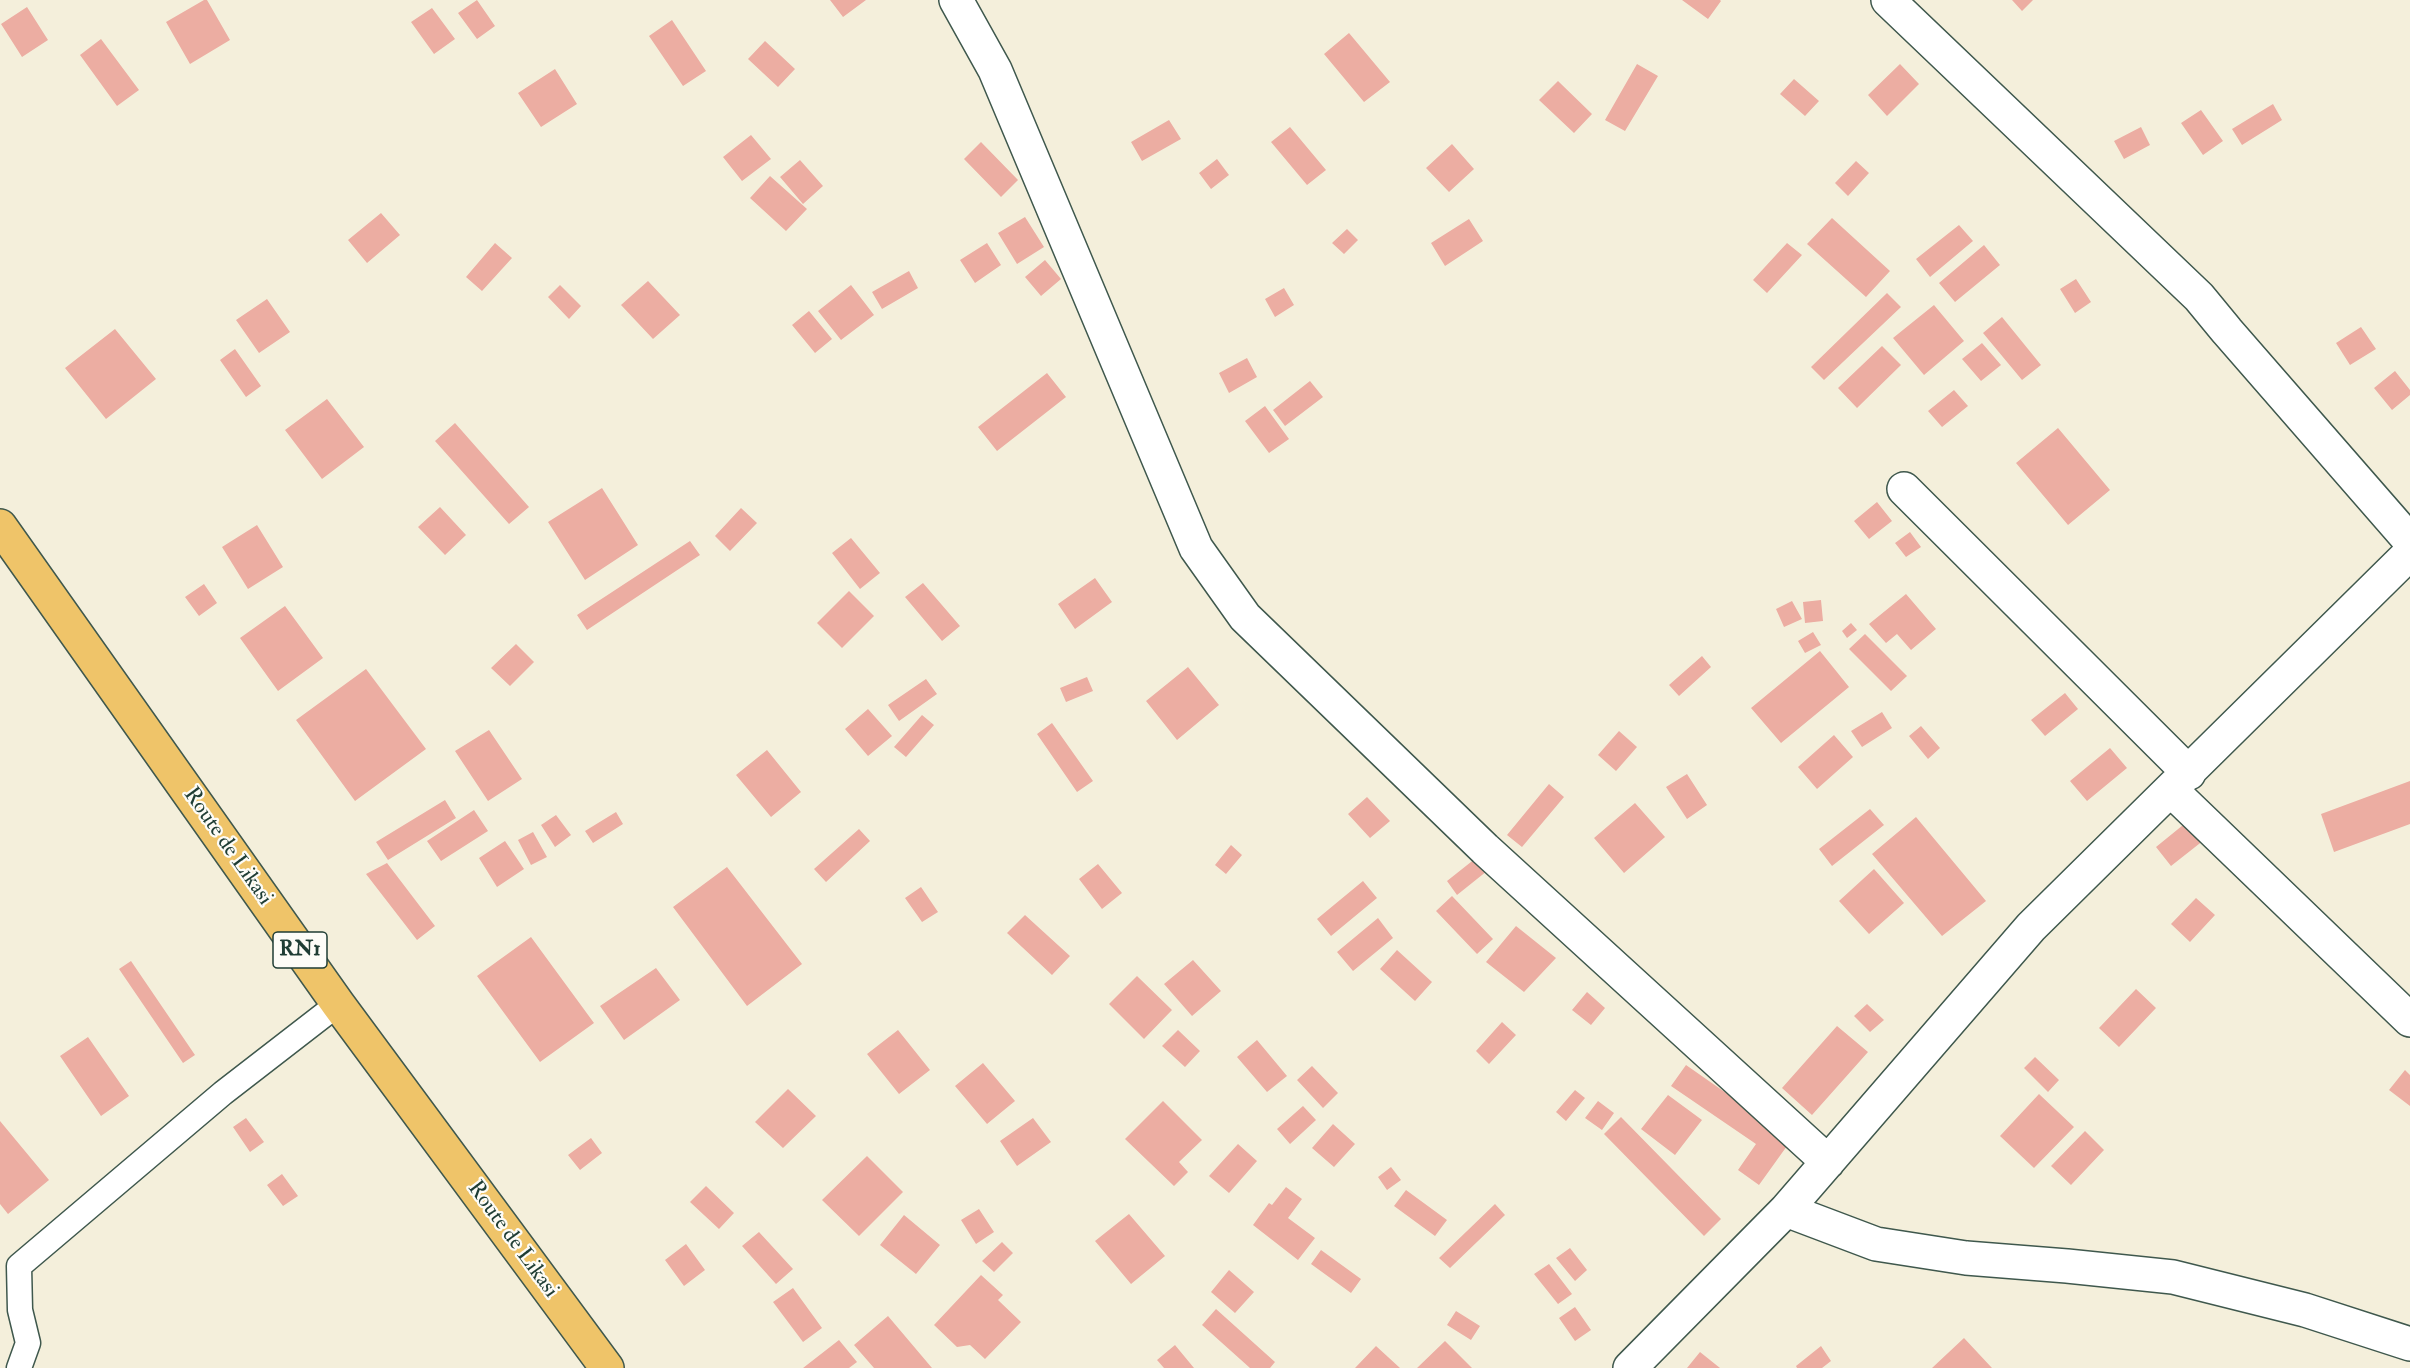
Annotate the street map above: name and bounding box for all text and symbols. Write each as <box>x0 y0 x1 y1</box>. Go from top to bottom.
street label: Route de Likasi <box>177 783 277 911</box>
road number: RN1 <box>273 932 327 968</box>
street label: Route de Likasi <box>461 1177 563 1303</box>

